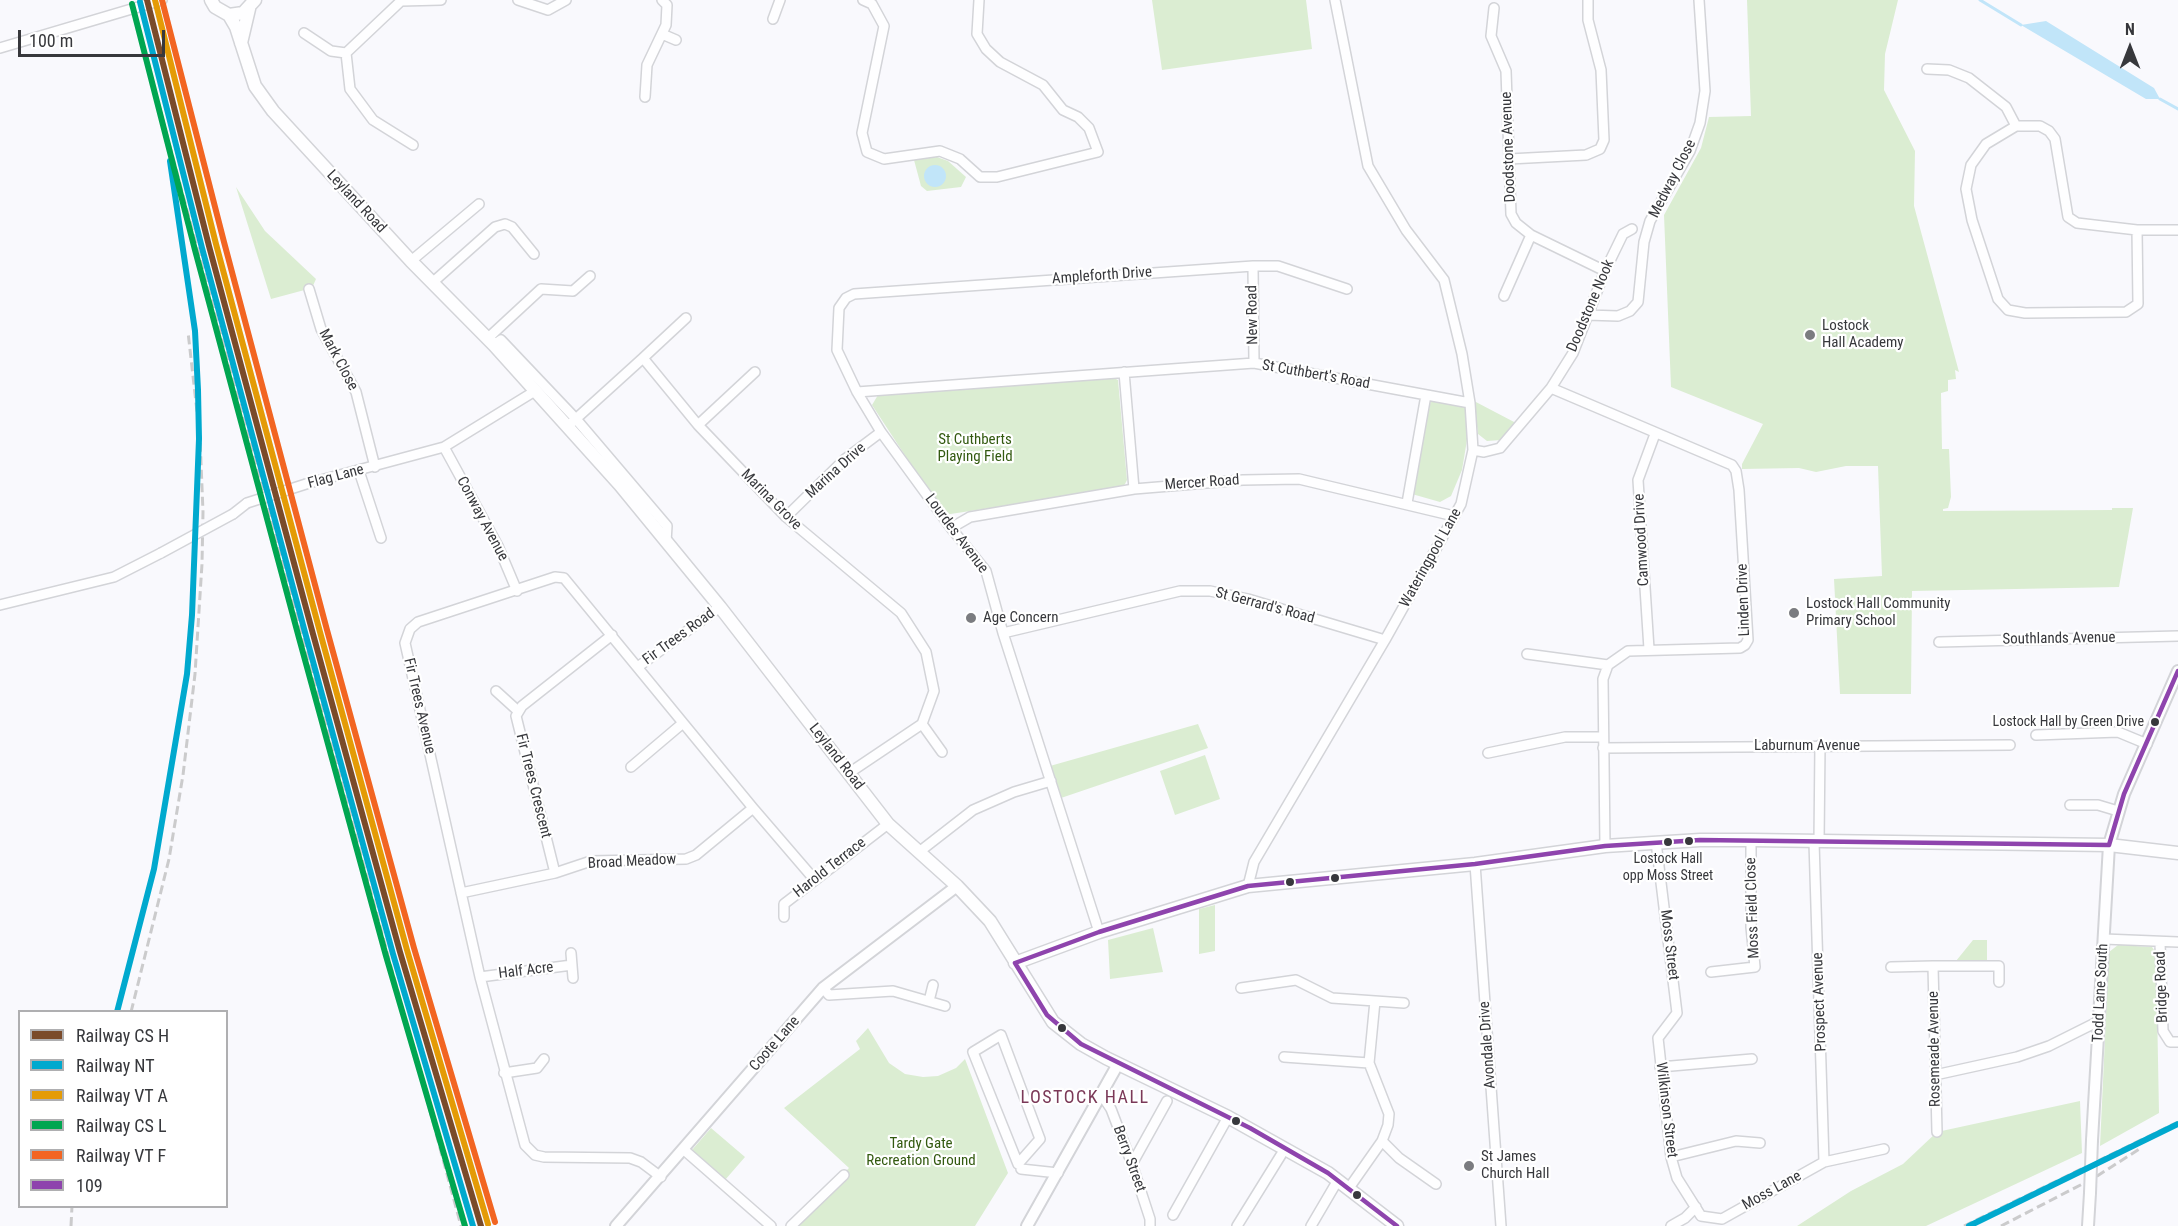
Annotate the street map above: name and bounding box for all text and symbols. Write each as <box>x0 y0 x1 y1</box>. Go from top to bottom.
scale bar <box>21 18 168 56</box>
north arrow <box>2100 18 2160 78</box>
text: N <box>2125 20 2135 39</box>
text: 100 m <box>29 30 73 51</box>
street label: Doodstone Avenue <box>1498 91 1520 203</box>
street label: Medway Close <box>1646 137 1700 221</box>
street label: Leyland Road <box>322 167 390 237</box>
street label: Doodstone Nook <box>1563 257 1619 355</box>
street label: Ampleforth Drive <box>1051 264 1153 288</box>
street label: New Road <box>1243 285 1263 345</box>
place label: Lostock Hall Academy <box>1822 317 1904 352</box>
street label: Mark Close <box>314 326 362 394</box>
marker: Lostock Hall Academy <box>1803 328 1817 342</box>
street label: St Cuthbert's Road <box>1261 357 1371 393</box>
park label: St Cuthberts Playing Field <box>937 431 1013 466</box>
street label: Marina Drive <box>802 439 870 503</box>
street label: Flag Lane <box>306 461 366 493</box>
street label: Marina Grove <box>737 466 805 534</box>
street label: Mercer Road <box>1164 471 1240 495</box>
street label: Conway Avenue <box>452 474 512 564</box>
street label: Lourdes Avenue <box>920 491 992 577</box>
street label: Camwood Drive <box>1631 493 1653 587</box>
street label: Wateringpool Lane <box>1396 505 1466 611</box>
street label: Linden Drive <box>1734 563 1754 637</box>
street label: St Gerrard's Road <box>1213 584 1317 628</box>
place label: Lostock Hall Community Primary School <box>1806 595 1951 630</box>
street label: Fir Trees Road <box>639 605 719 669</box>
marker: Lostock Hall Community Primary School <box>1787 606 1801 620</box>
place label: Age Concern <box>983 609 1059 627</box>
marker: Age Concern <box>964 611 978 625</box>
street label: Southlands Avenue <box>2002 629 2116 649</box>
street label: Fir Trees Avenue <box>399 656 439 756</box>
place label: Lostock Hall by Green Drive <box>1993 714 2144 730</box>
marker: Lostock Hall by Green Drive <box>2149 716 2161 728</box>
street label: Leyland Road <box>805 720 867 794</box>
street label: Fir Trees Crescent <box>511 732 555 840</box>
street label: Laburnum Avenue <box>1754 737 1860 755</box>
street label: Harold Terrace <box>790 834 870 902</box>
unlabelled marker <box>1683 835 1695 847</box>
marker: Lostock Hall opp Moss Street <box>1662 836 1674 848</box>
street label: Broad Meadow <box>587 851 677 873</box>
place label: Lostock Hall opp Moss Street <box>1623 851 1713 884</box>
street label: Moss Field Close <box>1742 857 1764 959</box>
unlabelled marker <box>1329 872 1341 884</box>
unlabelled marker <box>1284 876 1296 888</box>
street label: Moss Street <box>1656 909 1682 981</box>
street label: Todd Lane South <box>2089 943 2113 1043</box>
street label: Bridge Road <box>2152 951 2172 1023</box>
street label: Prospect Avenue <box>1809 952 1831 1052</box>
street label: Half Acre <box>498 959 554 983</box>
street label: Rosemeade Avenue <box>1925 991 1945 1107</box>
street label: Avondale Drive <box>1476 1001 1500 1089</box>
legend <box>18 1010 228 1208</box>
street label: Coote Lane <box>746 1013 804 1075</box>
unlabelled marker <box>1056 1022 1068 1034</box>
text: Railway CS H <box>76 1025 169 1046</box>
text: Railway NT <box>76 1055 155 1076</box>
street label: Wilkinson Street <box>1651 1061 1681 1159</box>
text: Railway VT A <box>76 1085 168 1106</box>
district label: LOSTOCK HALL <box>1020 1087 1150 1109</box>
text: Railway CS L <box>76 1115 166 1136</box>
unlabelled marker <box>1230 1115 1242 1127</box>
street label: Berry Street <box>1109 1123 1149 1195</box>
park label: Tardy Gate Recreation Ground <box>866 1135 976 1170</box>
text: Railway VT F <box>76 1145 166 1166</box>
place label: St James Church Hall <box>1481 1148 1549 1183</box>
marker: St James Church Hall <box>1462 1159 1476 1173</box>
street label: Moss Lane <box>1739 1167 1805 1215</box>
text: 109 <box>76 1175 103 1196</box>
unlabelled marker <box>1351 1189 1363 1201</box>

